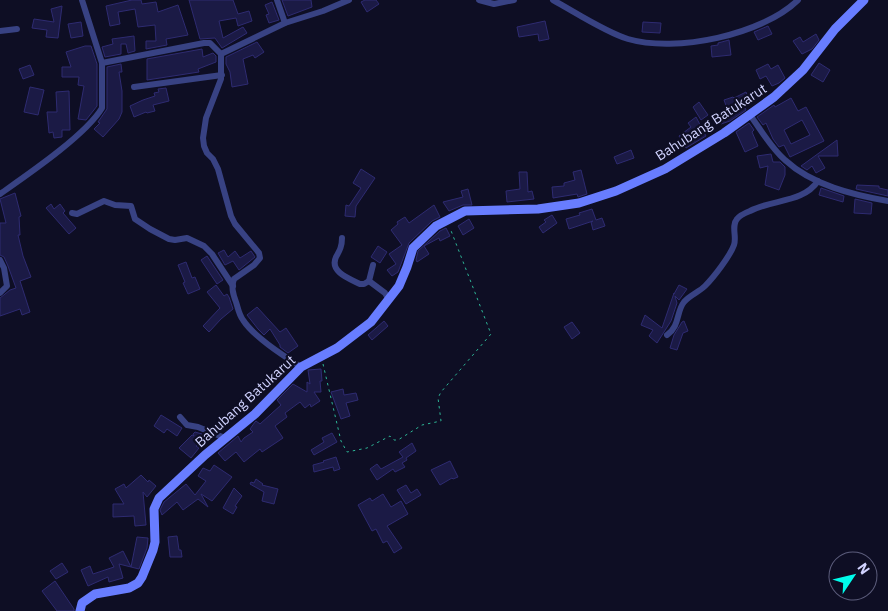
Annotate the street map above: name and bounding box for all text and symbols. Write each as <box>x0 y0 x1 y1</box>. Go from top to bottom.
street label: Bahubang Batukarut <box>652 79 770 165</box>
street label: Bahubang Batukarut <box>191 351 299 451</box>
north arrow <box>828 551 878 601</box>
text: N <box>853 559 874 578</box>

